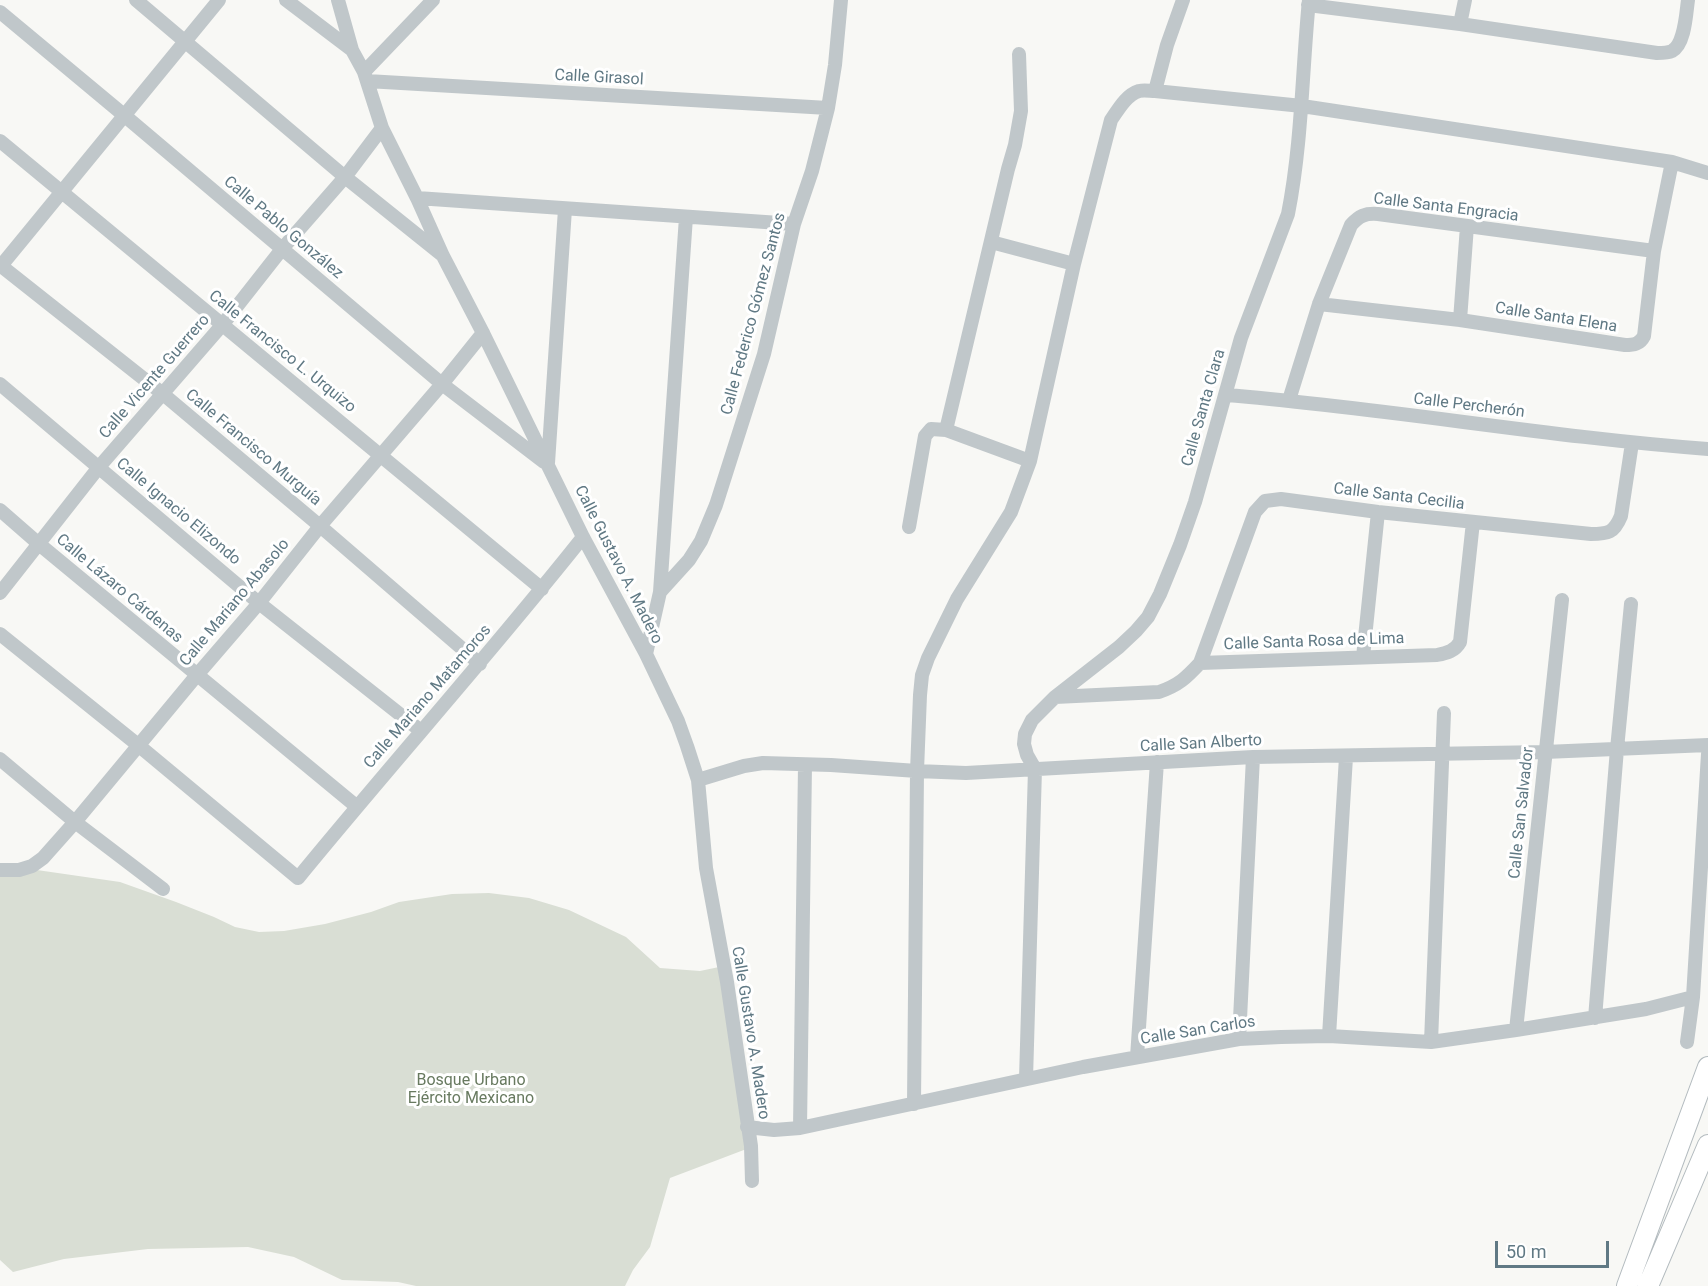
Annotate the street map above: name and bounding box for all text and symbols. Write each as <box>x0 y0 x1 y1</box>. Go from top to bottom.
street label: Calle Girasol <box>554 66 644 90</box>
street label: Calle Pablo González <box>219 172 347 284</box>
street label: Calle Santa Engracia <box>1372 190 1520 226</box>
street label: Calle Federico Gómez Santos <box>718 211 790 417</box>
street label: Calle Francisco L. Urquizo <box>205 287 359 417</box>
street label: Calle Santa Elena <box>1494 299 1618 337</box>
street label: Calle Vicente Guerrero <box>96 311 214 443</box>
street label: Calle Santa Clara <box>1178 347 1230 469</box>
street label: Calle Francisco Murguía <box>181 386 325 510</box>
street label: Calle Percherón <box>1412 390 1526 422</box>
street label: Calle Ignacio Elizondo <box>112 454 244 570</box>
street label: Calle Santa Cecilia <box>1332 479 1466 515</box>
street label: Calle Gustavo A. Madero <box>570 483 666 647</box>
street label: Calle Lázaro Cárdenas <box>52 530 186 648</box>
street label: Calle Mariano Abasolo <box>176 535 294 671</box>
street label: Calle Mariano Matamoros <box>360 621 496 773</box>
street label: Calle Santa Rosa de Lima <box>1223 629 1405 655</box>
street label: Calle San Alberto <box>1139 731 1263 757</box>
street label: Calle San Salvador <box>1506 746 1538 880</box>
street label: Calle Gustavo A. Madero <box>727 945 773 1121</box>
street label: Calle San Carlos <box>1139 1012 1257 1050</box>
park label: Bosque Urbano Ejército Mexicano <box>408 1071 534 1109</box>
scale bar <box>1498 1229 1612 1267</box>
text: 50 m <box>1506 1241 1546 1262</box>

